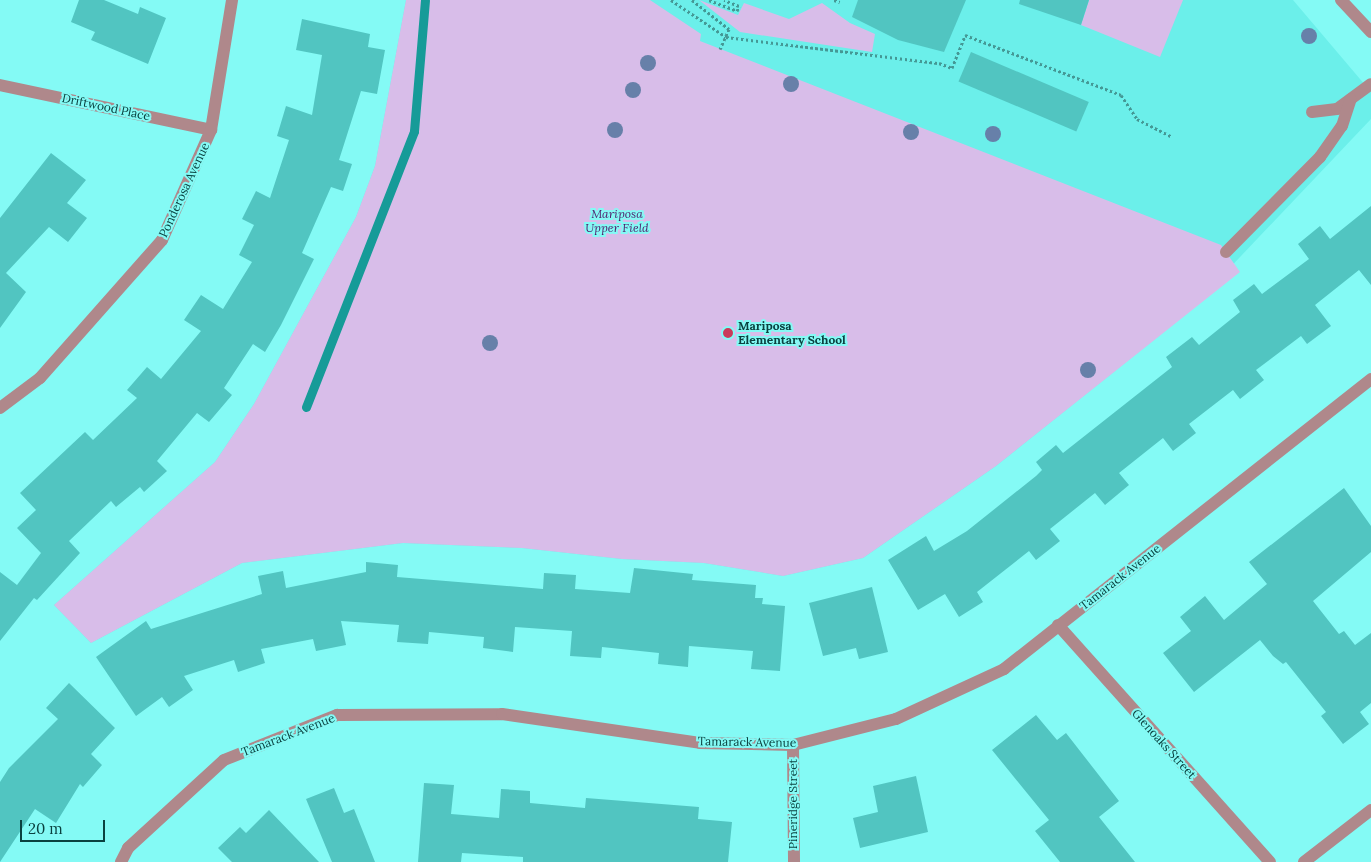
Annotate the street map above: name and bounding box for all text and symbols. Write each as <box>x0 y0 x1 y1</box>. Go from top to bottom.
street label: Driftwood Place <box>61 91 151 123</box>
street label: Ponderosa Avenue <box>156 140 212 240</box>
park label: Mariposa Upper Field <box>585 207 649 235</box>
place label: Mariposa Elementary School <box>738 319 846 347</box>
marker: Mariposa Elementary School <box>722 327 734 339</box>
street label: Tamarack Avenue <box>1077 541 1163 613</box>
street label: Glenoaks Street <box>1129 706 1199 782</box>
street label: Tamarack Avenue <box>239 711 337 759</box>
street label: Tamarack Avenue <box>698 734 796 750</box>
street label: Pineridge Street <box>786 759 800 849</box>
scale bar <box>22 810 108 842</box>
text: 20 m <box>28 819 63 838</box>

